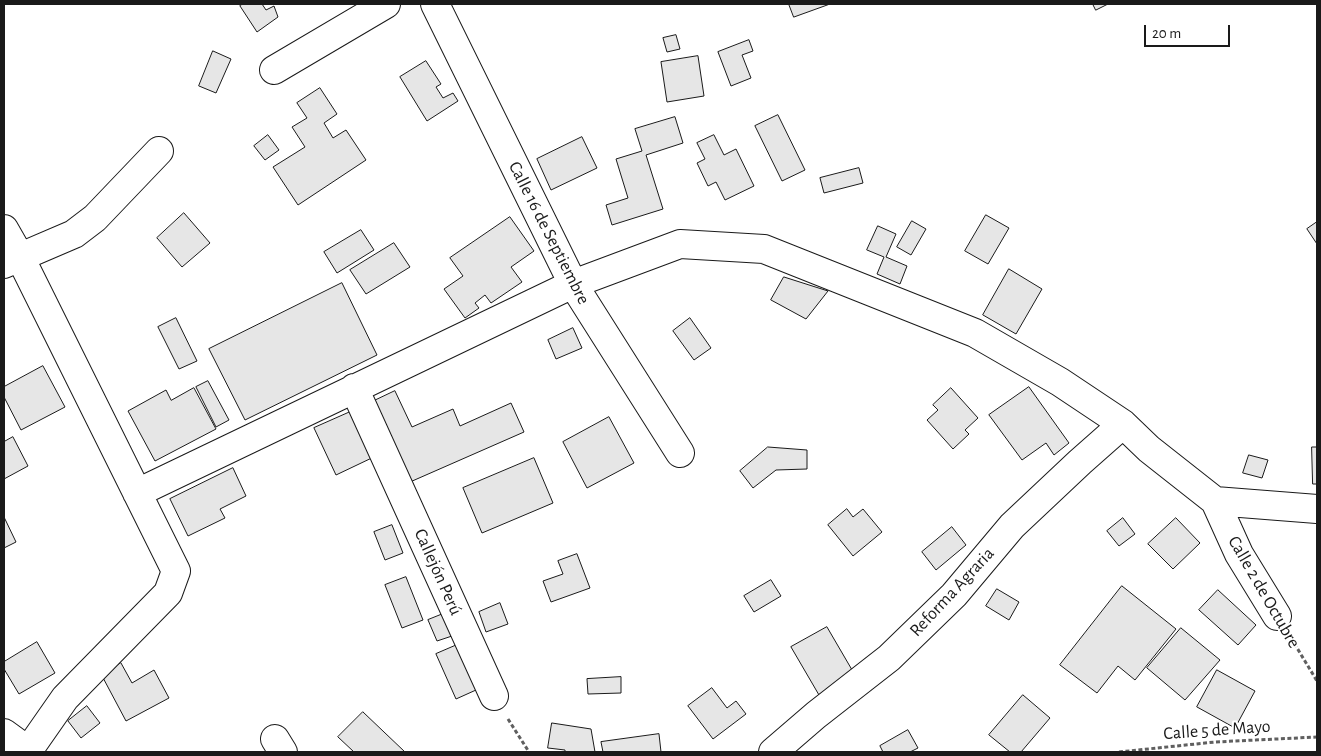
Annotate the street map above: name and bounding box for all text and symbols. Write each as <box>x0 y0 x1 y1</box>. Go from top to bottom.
scale bar <box>1146 15 1232 47</box>
text: 20 m <box>1152 26 1181 41</box>
street label: Calle 16 de Septiembre <box>504 158 594 308</box>
street label: Callejón Perú <box>409 525 467 619</box>
street label: Calle 2 de Octubre <box>1223 532 1305 652</box>
street label: Reforma Agraria <box>905 543 999 641</box>
street label: Calle 5 de Mayo <box>1163 715 1271 745</box>

